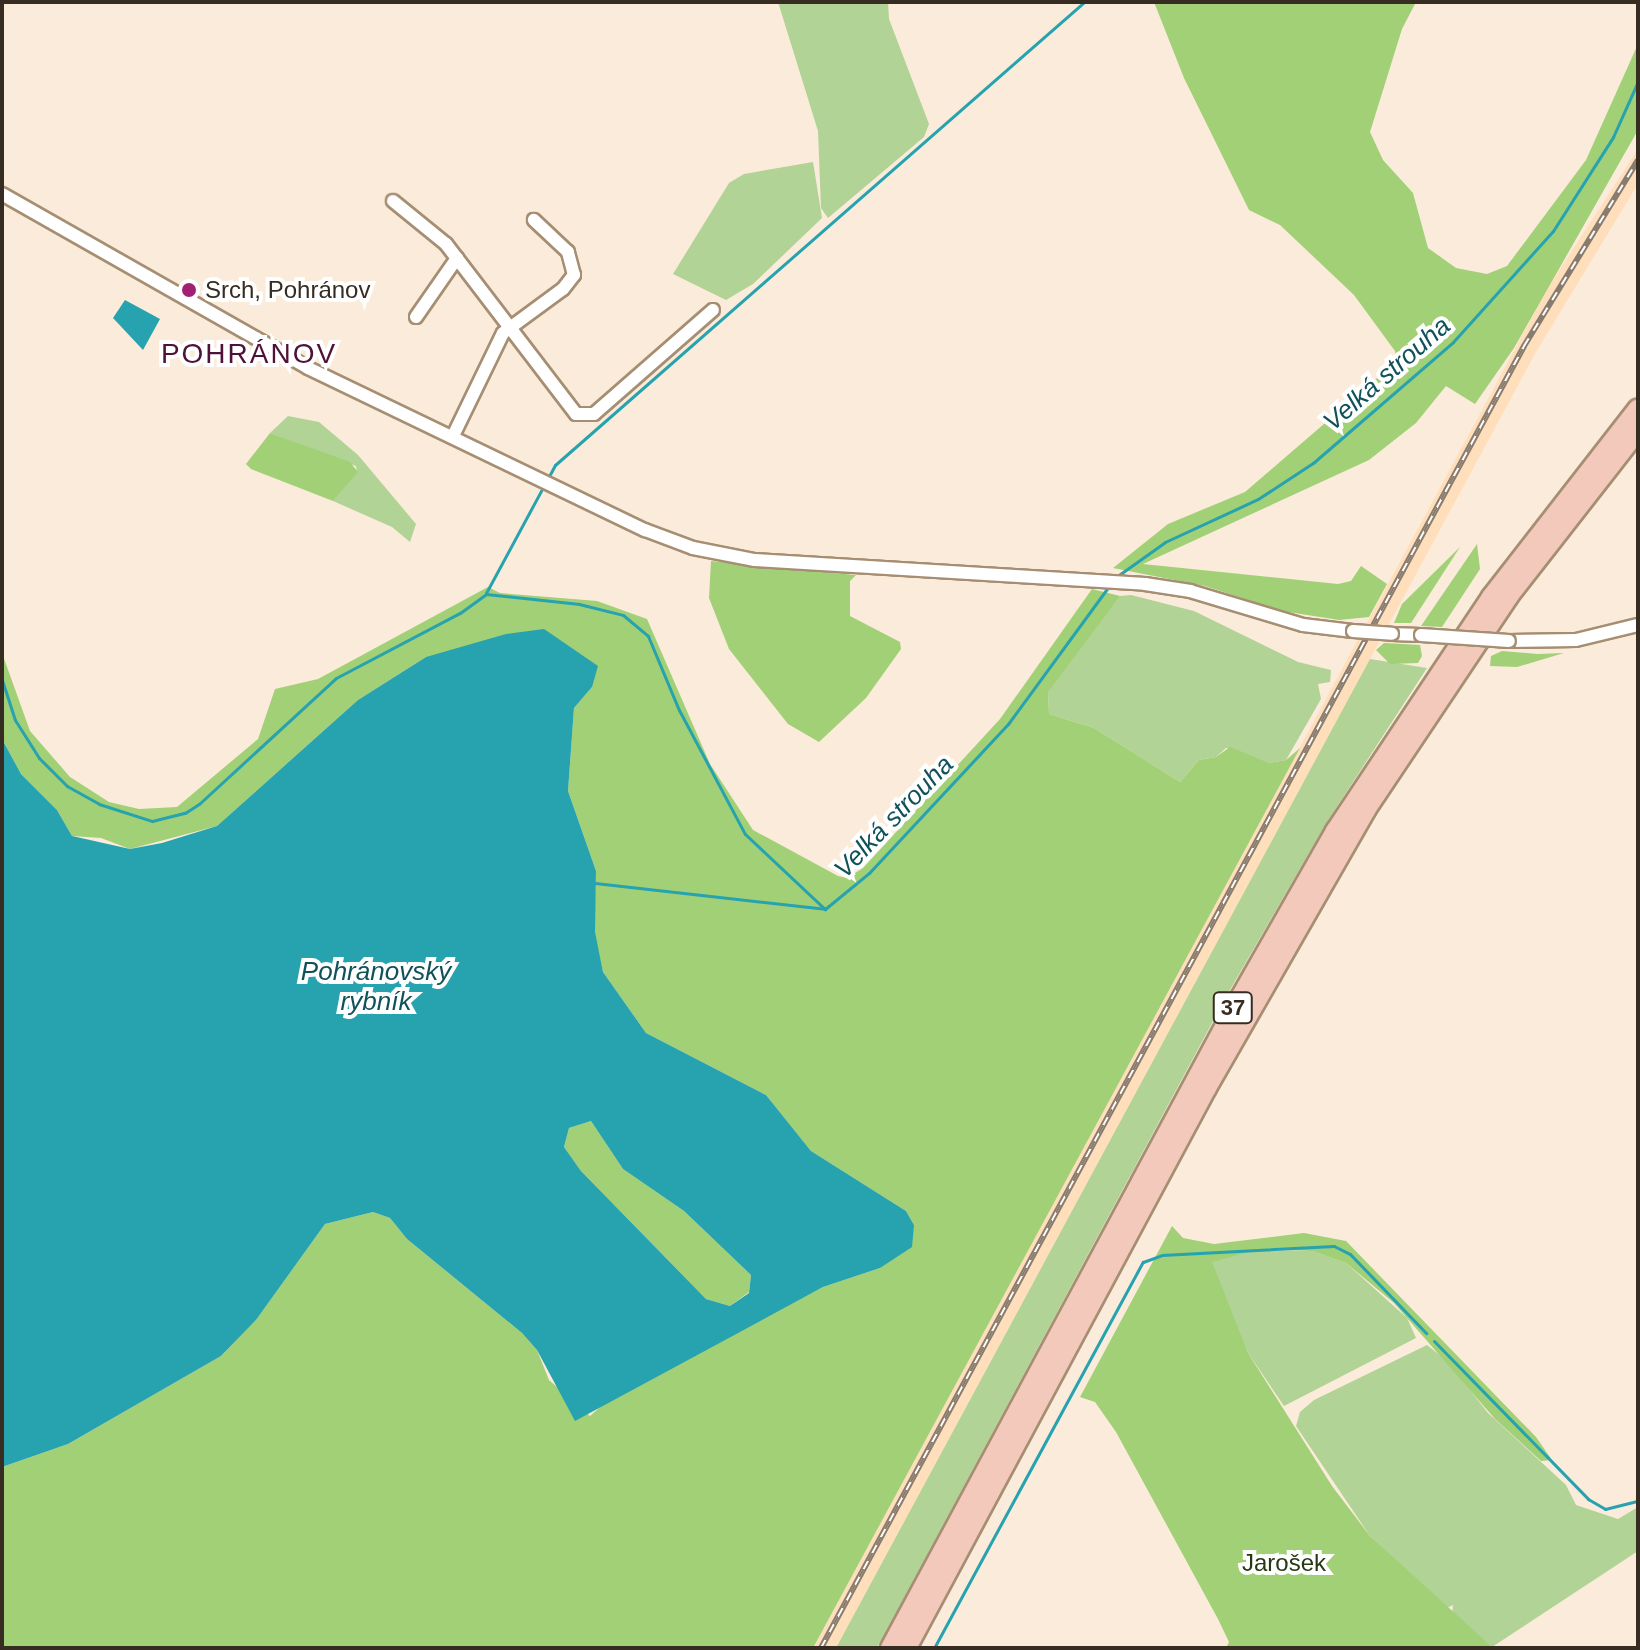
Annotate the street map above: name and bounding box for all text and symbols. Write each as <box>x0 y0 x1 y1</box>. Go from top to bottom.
place label: Srch, Pohránov <box>205 276 370 304</box>
marker: Srch, Pohránov <box>180 281 198 299</box>
water label: Velká strouha <box>1317 310 1457 438</box>
district label: POHRÁNOV <box>161 337 337 371</box>
water label: Velká strouha <box>828 749 960 885</box>
water label: Pohránovský rybník <box>301 956 451 1018</box>
road number: 37 <box>1211 990 1255 1026</box>
park label: Jarošek <box>1242 1549 1326 1577</box>

